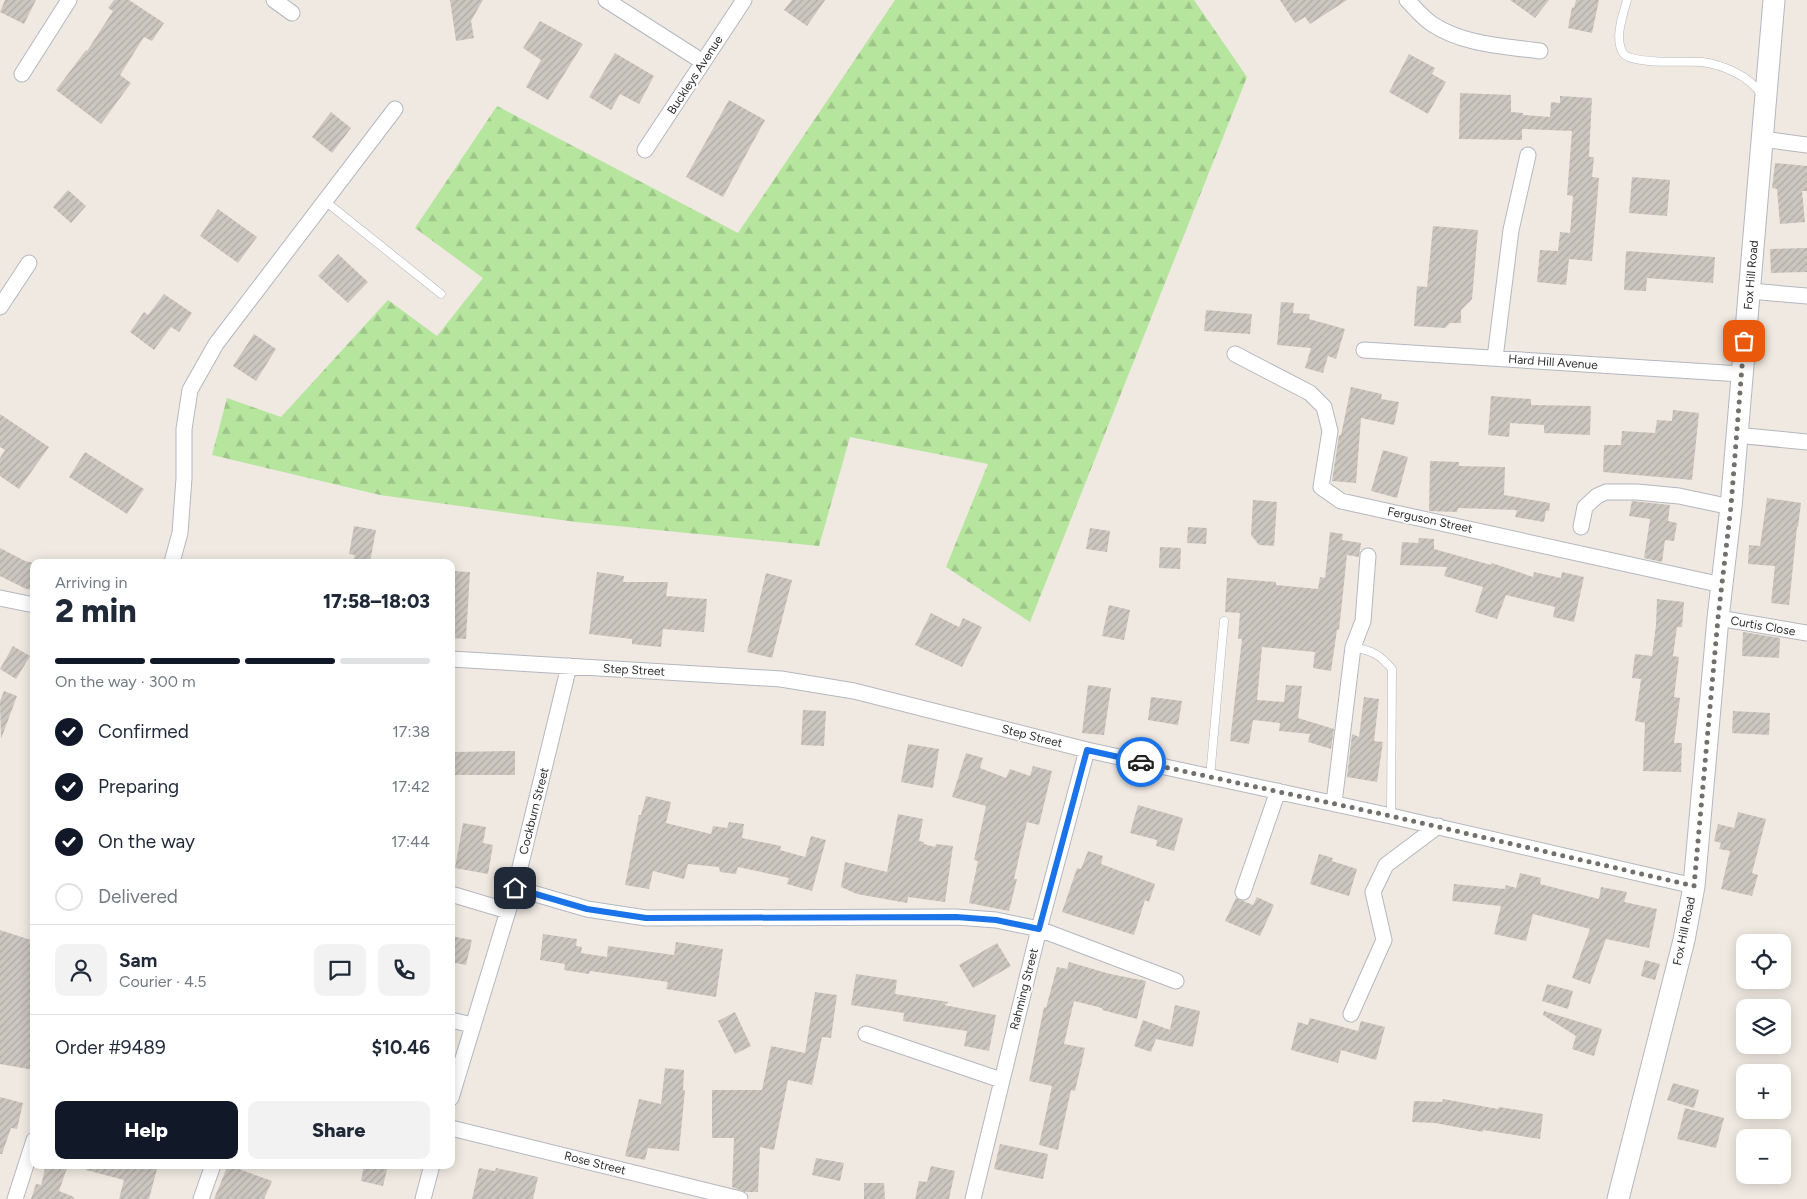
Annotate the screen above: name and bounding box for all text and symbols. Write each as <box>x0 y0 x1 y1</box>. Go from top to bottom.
street label: Buckleys Avenue <box>664 33 726 117</box>
street label: Fox Hill Road <box>1741 240 1761 310</box>
pin <box>1723 320 1765 362</box>
icon: bag <box>1730 327 1758 355</box>
street label: Hard Hill Avenue <box>1508 352 1599 372</box>
street label: Ferguson Street <box>1386 504 1474 536</box>
text: Arriving in <box>55 573 127 592</box>
text: 17:58–18:03 <box>323 590 430 613</box>
text: 2 min <box>55 592 137 630</box>
street label: Curtis Close <box>1729 613 1797 639</box>
street label: Step Street <box>603 661 666 679</box>
text: On the way · 300 m <box>55 672 196 691</box>
icon: check <box>55 718 83 746</box>
text: Confirmed <box>98 720 189 743</box>
text: 17:38 <box>392 722 430 741</box>
street label: Step Street <box>1000 722 1064 750</box>
courier <box>1116 737 1166 787</box>
icon: car <box>1127 748 1155 776</box>
street label: Cockburn Street <box>516 766 552 856</box>
icon: check <box>55 773 83 801</box>
text: Preparing <box>98 775 179 798</box>
text: 17:42 <box>392 777 430 796</box>
icon: check <box>55 828 83 856</box>
text: On the way <box>98 830 195 853</box>
text: 17:44 <box>391 832 430 851</box>
pin <box>494 867 536 909</box>
icon: home <box>501 874 529 902</box>
text: Delivered <box>98 885 178 908</box>
street label: Fox Hill Road <box>1670 895 1698 967</box>
map controls <box>1736 934 1791 1184</box>
button: locate <box>1736 934 1791 989</box>
button: person <box>55 944 107 996</box>
button: chat <box>314 944 366 996</box>
button: phone <box>378 944 430 996</box>
street label: Rahming Street <box>1007 946 1041 1031</box>
text: Sam <box>119 949 157 972</box>
text: Courier · 4.5 <box>119 972 206 991</box>
button: layers <box>1736 999 1791 1054</box>
text: Order #9489 <box>55 1036 166 1059</box>
text: $10.46 <box>371 1036 430 1059</box>
button: + <box>1736 1064 1791 1119</box>
button: Help <box>55 1101 238 1159</box>
button: Share <box>248 1101 430 1159</box>
button: − <box>1736 1129 1791 1184</box>
street label: Rose Street <box>563 1149 628 1178</box>

